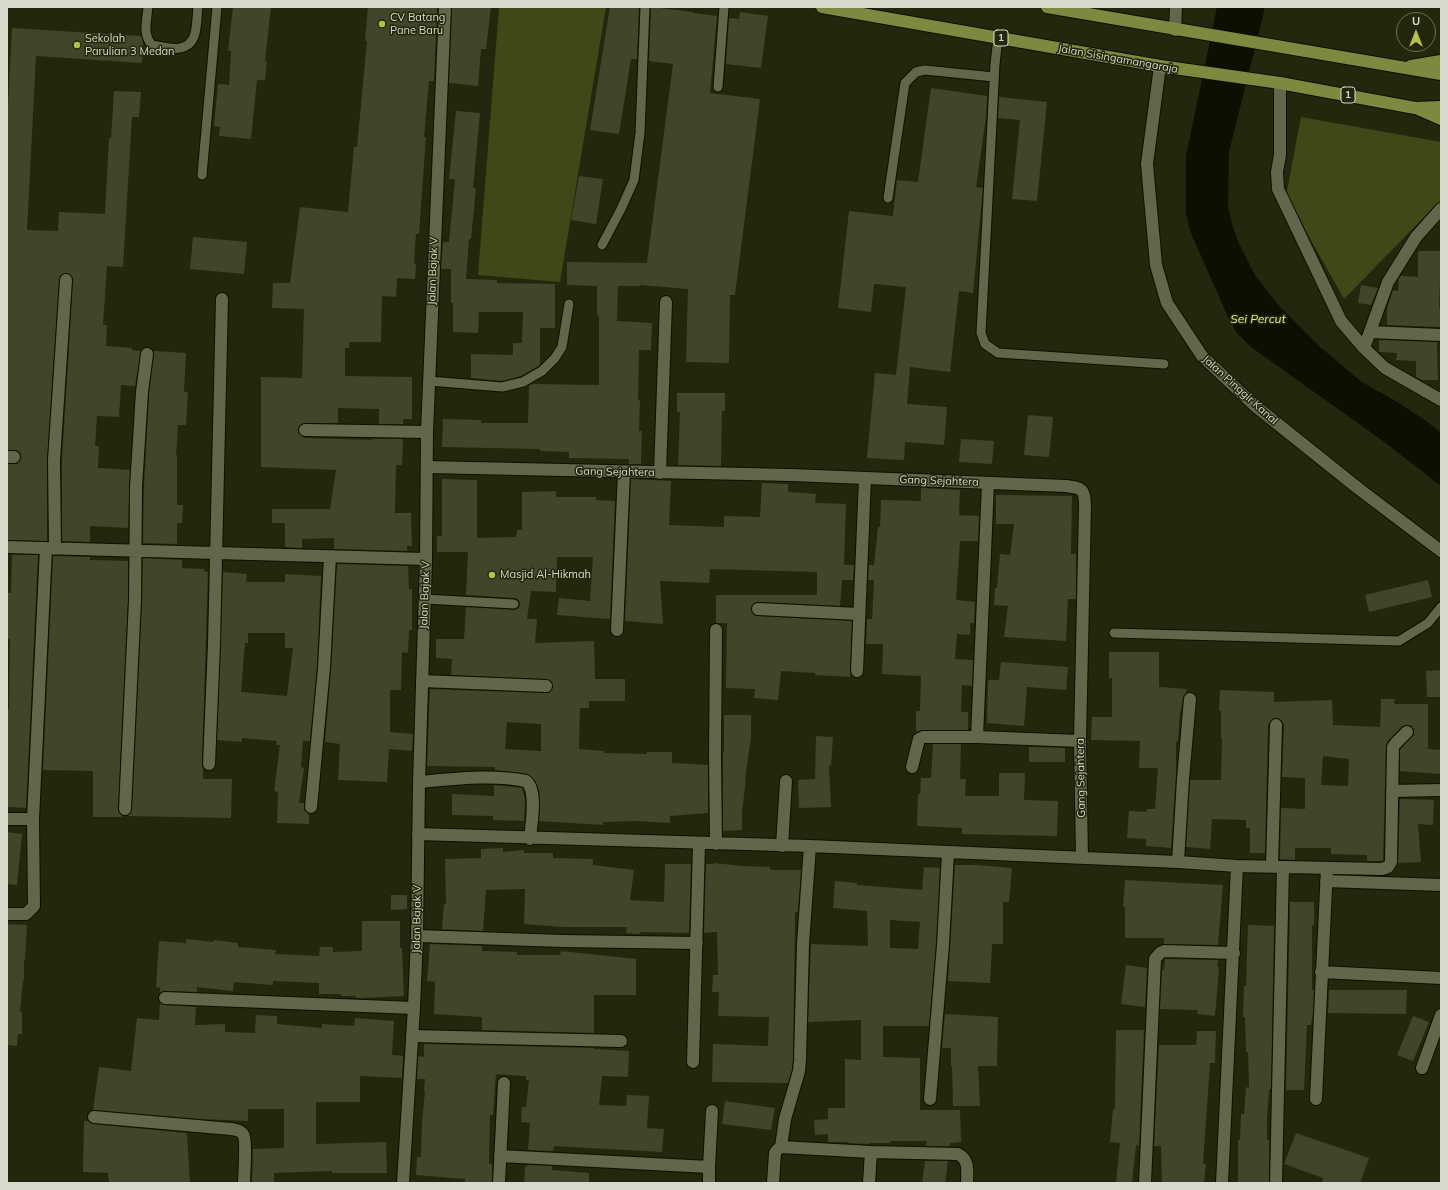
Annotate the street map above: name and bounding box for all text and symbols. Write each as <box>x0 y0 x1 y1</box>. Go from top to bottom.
place label: CV Batang Pane Baru <box>390 11 446 37</box>
north arrow <box>1396 12 1436 52</box>
text: U <box>1412 14 1420 28</box>
marker: CV Batang Pane Baru <box>377 19 387 29</box>
road number: 1 <box>994 30 1008 46</box>
place label: Sekolah Parulian 3 Medan <box>85 32 175 58</box>
marker: Sekolah Parulian 3 Medan <box>72 40 82 50</box>
street label: Jalan Sisingamangaraja <box>1057 42 1179 76</box>
road number: 1 <box>1341 87 1355 103</box>
street label: Jalan Bajak V <box>425 237 441 305</box>
water label: Sei Percut <box>1230 312 1286 326</box>
street label: Jalan Pinggir Kanal <box>1200 353 1280 427</box>
street label: Gang Sejahtera <box>575 465 655 479</box>
street label: Gang Sejahtera <box>899 473 979 489</box>
street label: Jalan Bajak V <box>417 561 433 629</box>
place label: Masjid Al-Hikmah <box>500 568 591 582</box>
marker: Masjid Al-Hikmah <box>487 570 497 580</box>
street label: Gang Sejahtera <box>1074 738 1088 818</box>
street label: Jalan Bajak V <box>410 885 424 953</box>

